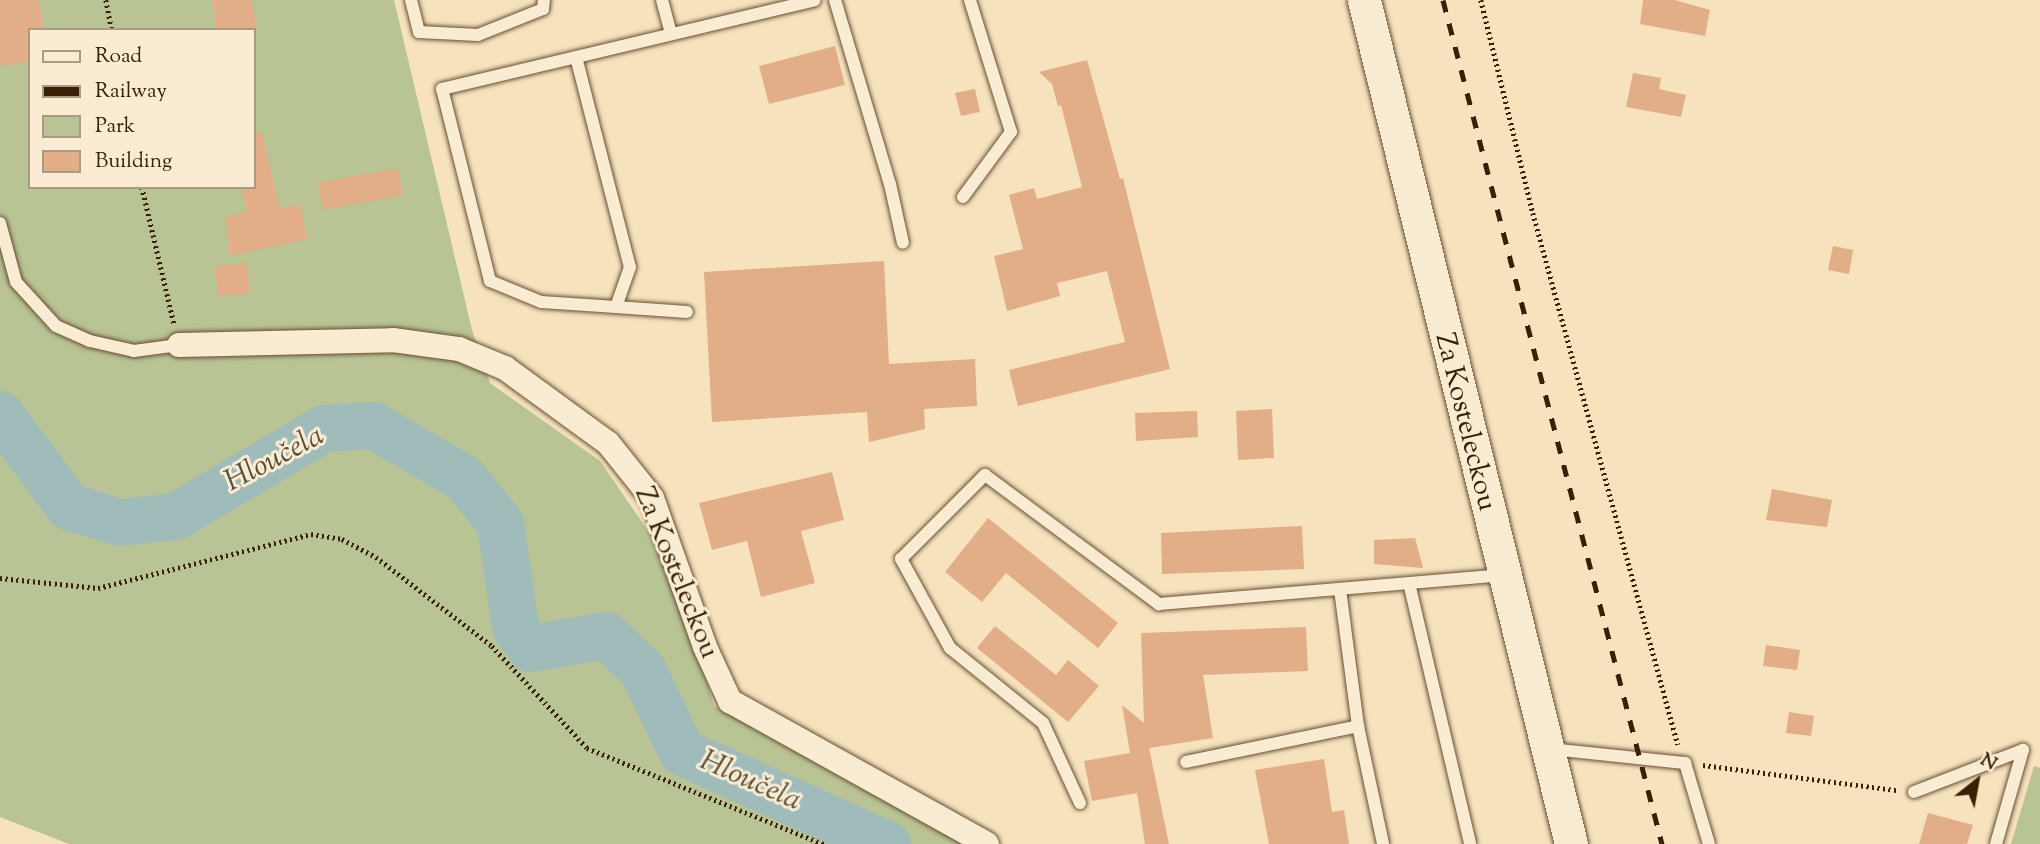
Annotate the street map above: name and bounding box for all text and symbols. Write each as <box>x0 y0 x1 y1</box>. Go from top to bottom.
legend <box>28 28 256 189</box>
text: Road <box>95 42 142 72</box>
text: Railway <box>95 77 167 107</box>
text: Park <box>95 112 135 142</box>
text: Building <box>95 147 172 177</box>
street label: Za Kosteleckou <box>1427 330 1503 514</box>
water label: Hloučela <box>219 419 331 501</box>
street label: Za Kosteleckou <box>626 482 726 664</box>
water label: Hloučela <box>694 744 806 820</box>
north arrow <box>1942 746 2012 816</box>
text: N <box>1975 747 2002 778</box>

